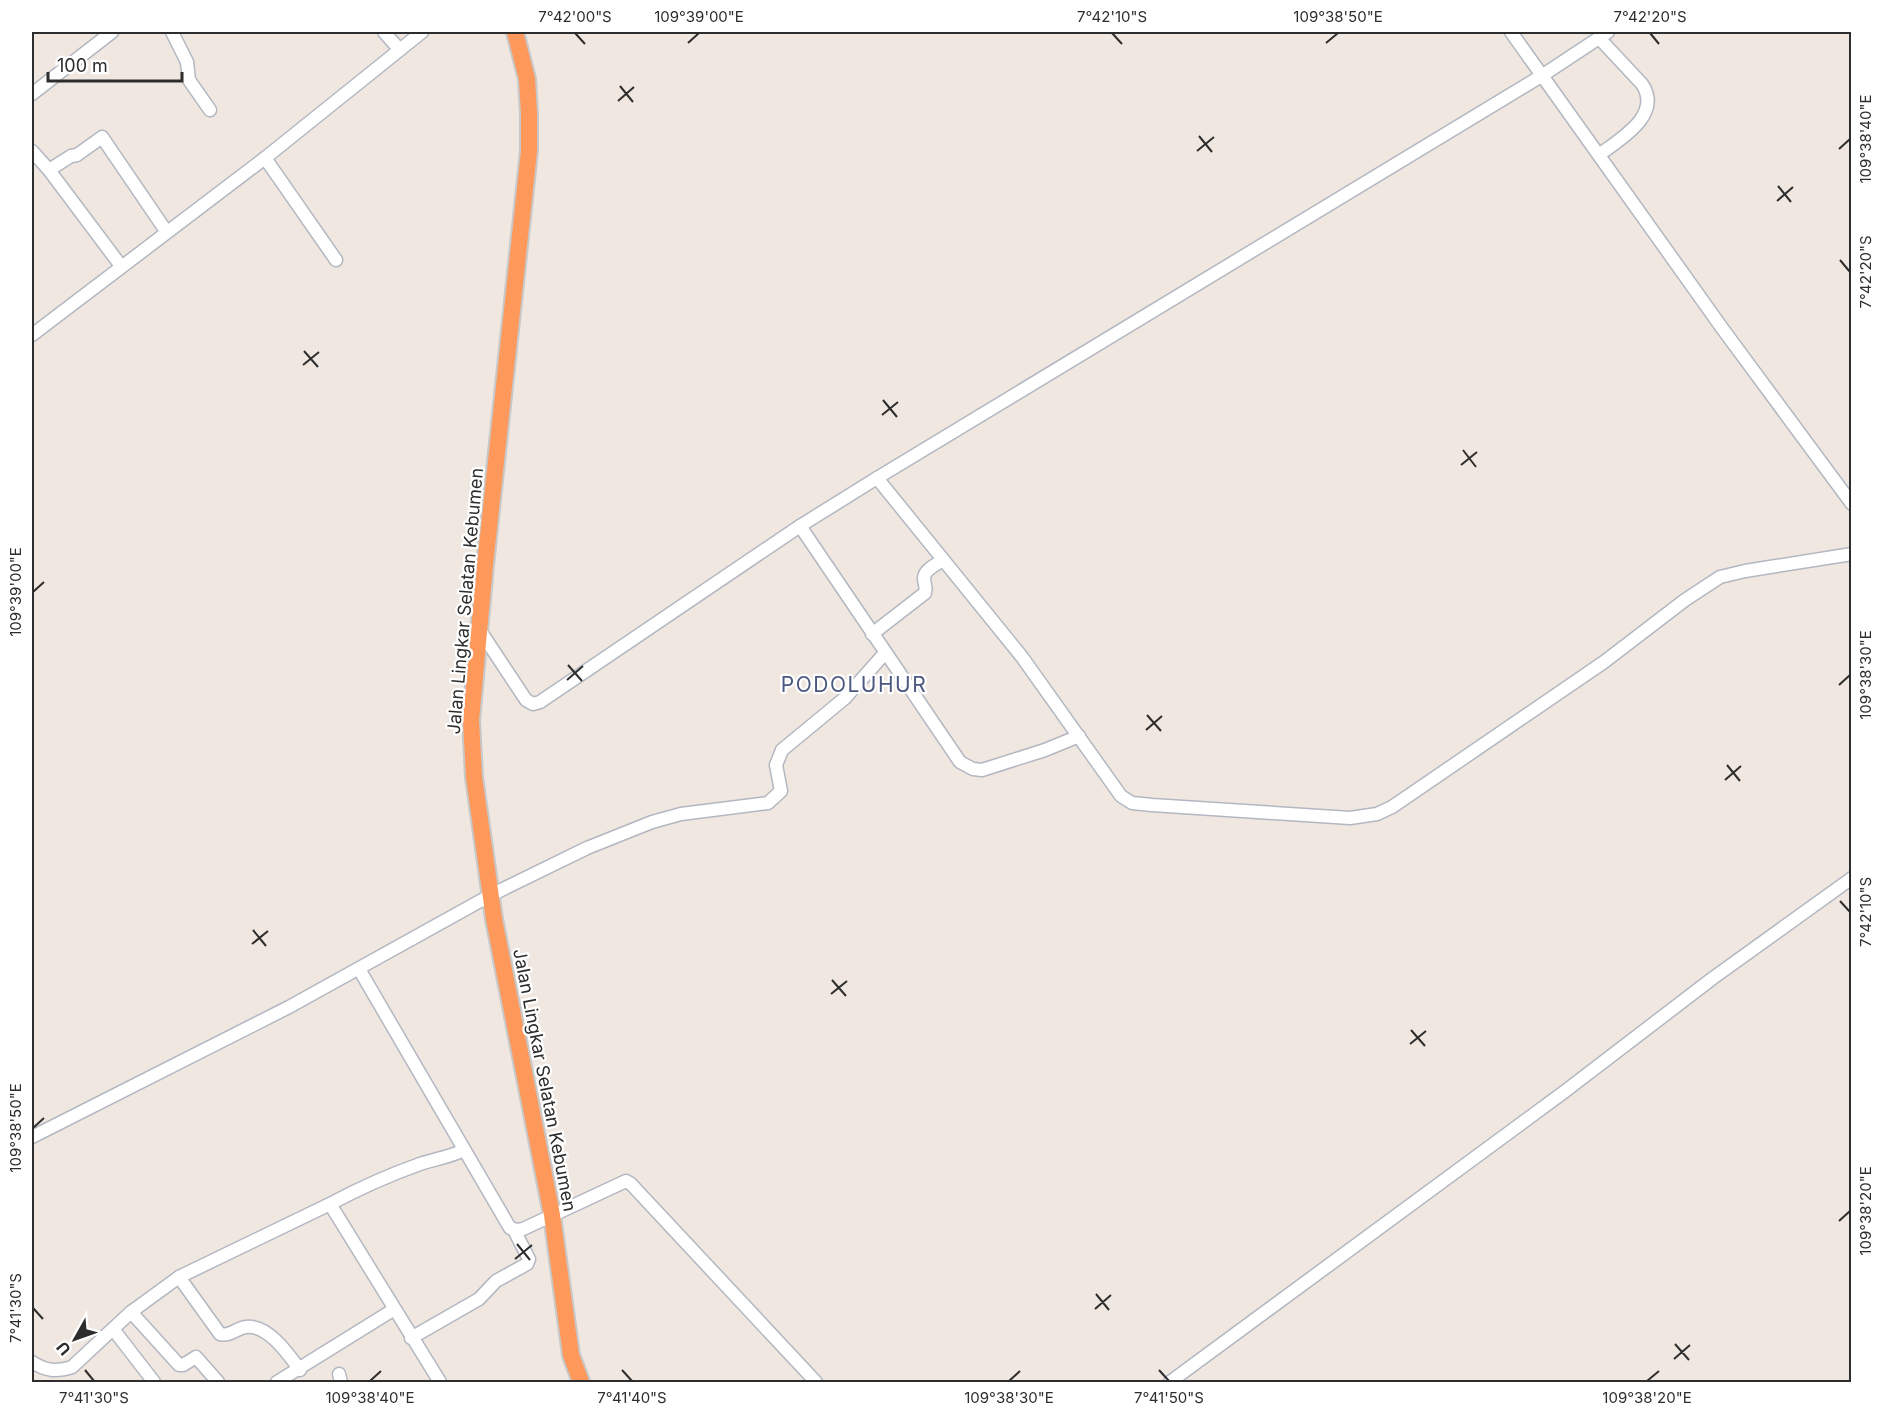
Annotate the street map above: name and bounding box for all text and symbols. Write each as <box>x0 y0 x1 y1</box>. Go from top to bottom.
text: 7°42'00"S <box>538 7 612 26</box>
text: 109°39'00"E <box>654 7 744 26</box>
text: 7°42'10"S <box>1077 7 1147 26</box>
text: 109°38'50"E <box>1293 7 1383 26</box>
text: 7°42'20"S <box>1613 7 1687 26</box>
scale bar <box>48 45 182 83</box>
text: 100 m <box>57 55 108 76</box>
text: 109°38'40"E <box>1856 95 1875 183</box>
text: 7°42'20"S <box>1856 235 1875 309</box>
street label: Jalan Lingkar Selatan Kebumen <box>443 467 487 735</box>
text: 109°39'00"E <box>6 547 25 637</box>
text: 109°38'30"E <box>1856 630 1875 720</box>
district label: PODOLUHUR <box>781 672 927 697</box>
text: 7°42'10"S <box>1856 877 1875 947</box>
street label: Jalan Lingkar Selatan Kebumen <box>509 947 581 1213</box>
text: 109°38'50"E <box>6 1083 25 1173</box>
text: 109°38'20"E <box>1856 1166 1875 1256</box>
text: 7°41'30"S <box>6 1273 25 1343</box>
north arrow <box>45 1309 105 1369</box>
text: U <box>52 1338 75 1360</box>
text: 7°41'30"S <box>59 1388 129 1407</box>
text: 109°38'40"E <box>326 1388 414 1407</box>
text: 7°41'40"S <box>597 1388 667 1407</box>
text: 109°38'30"E <box>964 1388 1054 1407</box>
text: 7°41'50"S <box>1134 1388 1204 1407</box>
text: 109°38'20"E <box>1602 1388 1692 1407</box>

